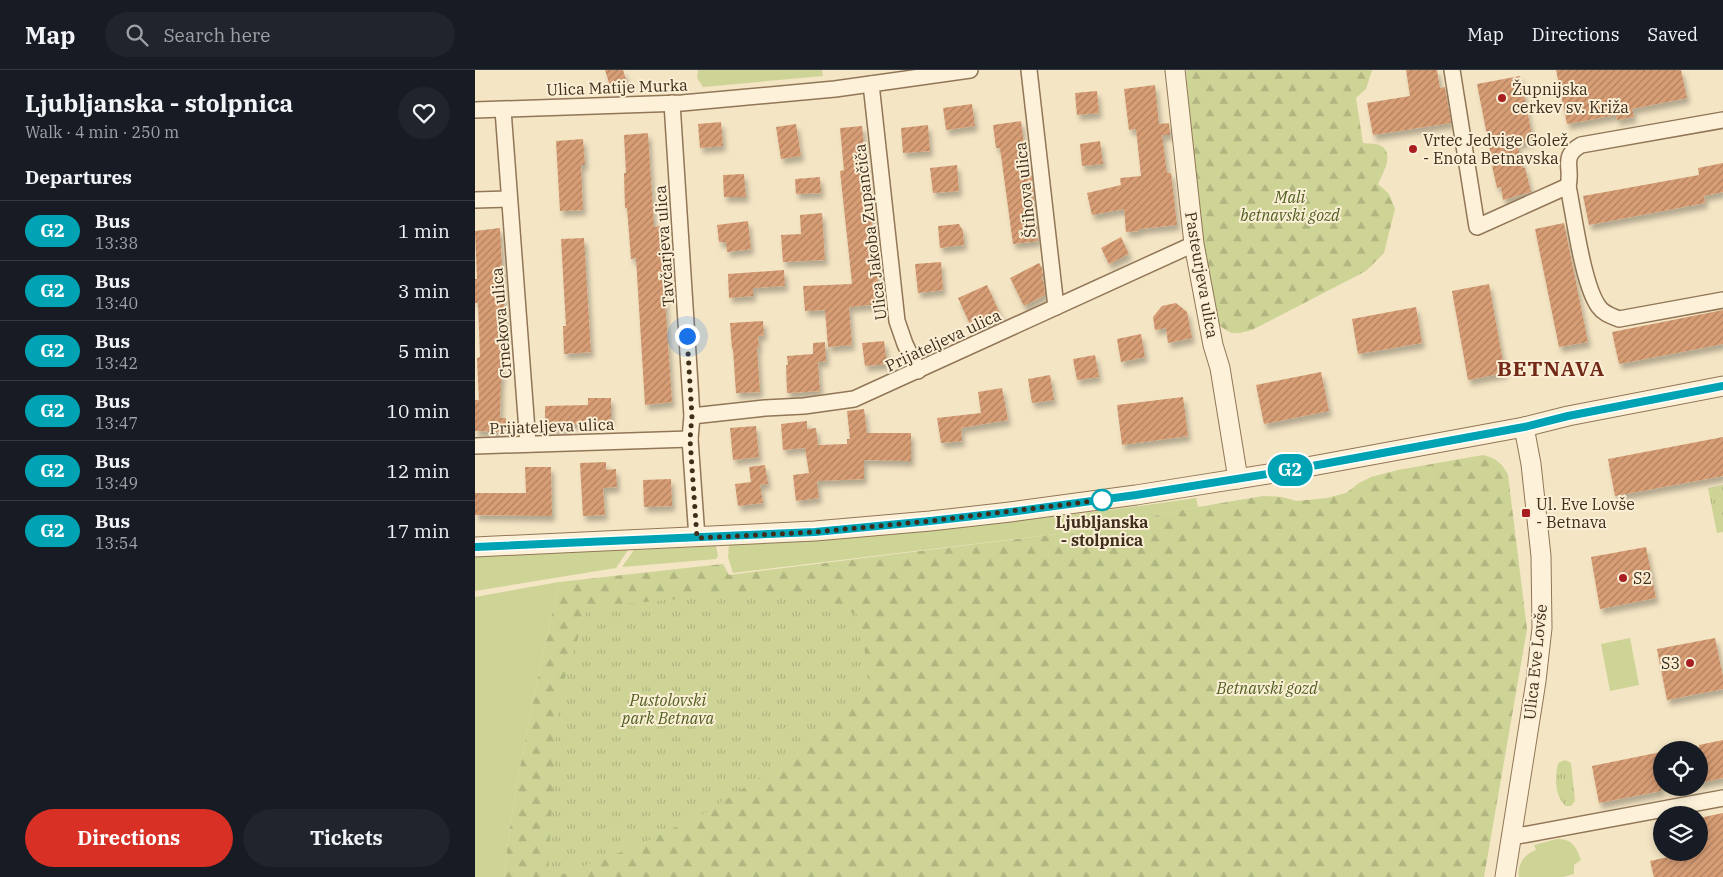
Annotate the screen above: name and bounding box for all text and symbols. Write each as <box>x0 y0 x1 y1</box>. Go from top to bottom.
search box <box>105 12 455 57</box>
text: Map <box>25 19 75 51</box>
icon: search <box>123 21 151 49</box>
text: Search here <box>163 23 270 47</box>
text: Map <box>1467 23 1504 46</box>
text: Directions <box>1532 23 1620 46</box>
text: Saved <box>1648 23 1698 46</box>
street label: Ulica Matije Murka <box>546 75 688 99</box>
place label: Župnijska cerkev sv. Križa <box>1512 79 1629 117</box>
text: Ljubljanska - stolpnica <box>25 87 293 119</box>
button: heart <box>398 87 450 139</box>
marker: Župnijska cerkev sv. Križa <box>1496 92 1508 104</box>
text: Walk · 4 min · 250 m <box>25 122 179 142</box>
place label: Vrtec Jedvige Golež - Enota Betnavska <box>1423 130 1568 168</box>
street label: Štihova ulica <box>1009 141 1040 239</box>
street label: Ulica Jakoba Zupančiča <box>849 142 891 321</box>
marker: Vrtec Jedvige Golež - Enota Betnavska <box>1407 143 1419 155</box>
text: Departures <box>25 165 132 189</box>
street label: Tavčarjeva ulica <box>650 184 678 307</box>
park label: Mali betnavski gozd <box>1240 187 1340 225</box>
text: Bus <box>95 209 130 233</box>
street label: Pasteurjeva ulica <box>1181 210 1223 340</box>
text: G2 <box>40 219 65 242</box>
text: 1 min <box>398 219 450 243</box>
text: 13:38 <box>95 233 138 253</box>
street label: Crnekova ulica <box>486 266 516 379</box>
text: Bus <box>95 269 130 293</box>
text: G2 <box>40 279 65 302</box>
text: 3 min <box>398 279 450 303</box>
text: 13:40 <box>95 293 138 313</box>
street label: Prijateljeva ulica <box>882 304 1004 376</box>
your location <box>675 324 700 349</box>
text: Bus <box>95 329 130 353</box>
text: G2 <box>40 339 65 362</box>
text: 5 min <box>398 339 450 363</box>
text: 13:42 <box>95 353 138 373</box>
district label: BETNAVA <box>1497 354 1605 382</box>
text: Bus <box>95 389 130 413</box>
text: G2 <box>40 399 65 422</box>
text: 10 min <box>387 399 450 423</box>
text: 13:47 <box>95 413 138 433</box>
street label: Prijateljeva ulica <box>489 414 615 438</box>
text: Bus <box>95 449 130 473</box>
line badge: G2 <box>1267 454 1313 486</box>
text: G2 <box>1278 458 1302 481</box>
text: G2 <box>40 459 65 482</box>
text: 12 min <box>387 459 450 483</box>
text: 13:49 <box>95 473 138 493</box>
marker: Ljubljanska - stolpnica <box>1091 489 1113 511</box>
place label: Ul. Eve Lovše - Betnava <box>1536 494 1635 532</box>
marker: Ul. Eve Lovše - Betnava <box>1520 507 1532 519</box>
text: Bus <box>95 509 130 533</box>
place label: Ljubljanska - stolpnica <box>1056 512 1148 550</box>
text: G2 <box>40 519 65 542</box>
text: 17 min <box>387 519 450 543</box>
text: 13:54 <box>95 533 138 553</box>
place label: S2 <box>1633 568 1652 588</box>
marker: S2 <box>1617 572 1629 584</box>
street label: Ulica Eve Lovše <box>1519 603 1551 721</box>
place label: S3 <box>1661 653 1680 673</box>
marker: S3 <box>1684 657 1696 669</box>
park label: Betnavski gozd <box>1215 678 1318 698</box>
park label: Pustolovski park Betnava <box>620 690 714 728</box>
map controls <box>1653 741 1708 861</box>
button: locate <box>1653 741 1708 796</box>
button: layers <box>1653 806 1708 861</box>
button: Directions <box>25 809 233 867</box>
button: Tickets <box>243 809 450 867</box>

